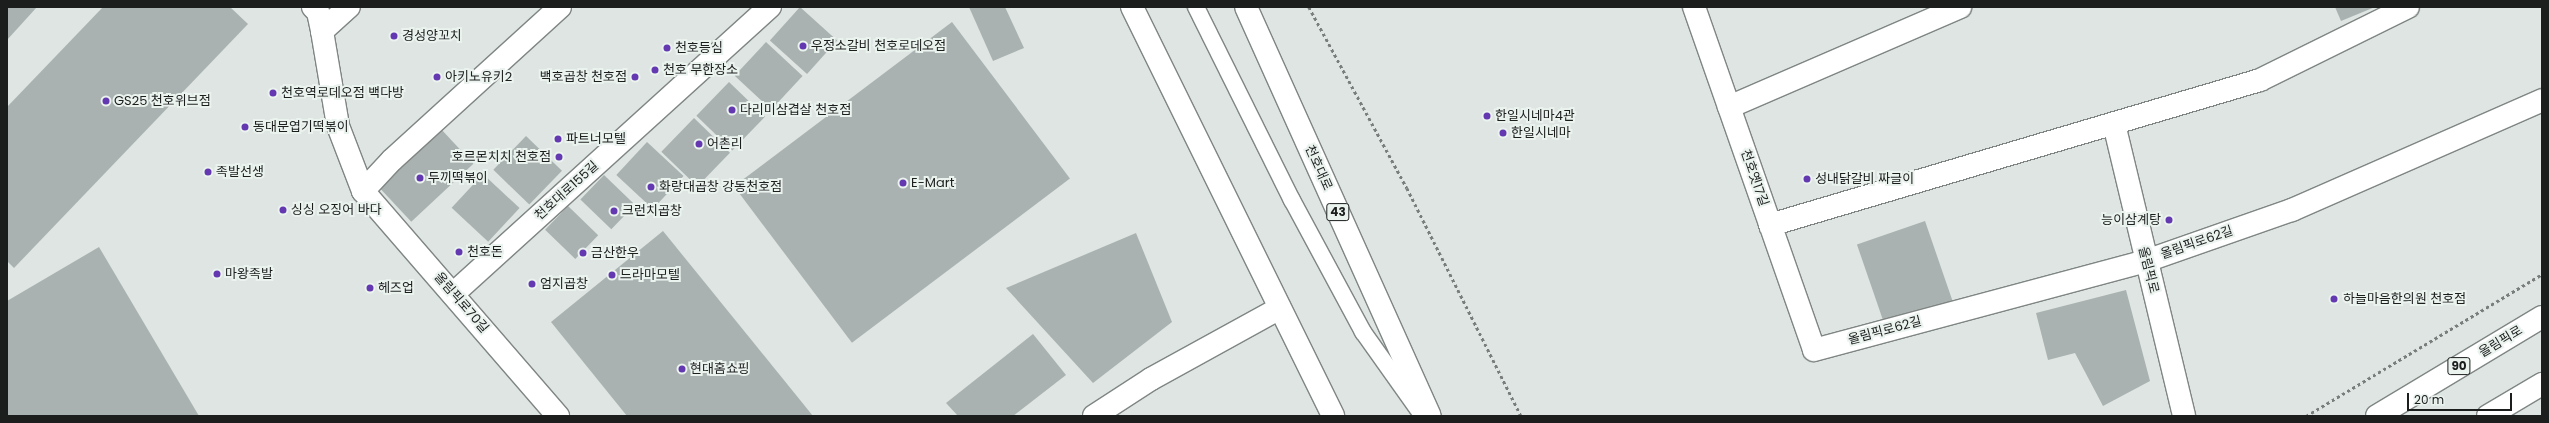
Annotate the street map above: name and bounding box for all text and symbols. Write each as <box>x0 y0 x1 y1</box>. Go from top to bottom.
place label: 경성양꼬치 <box>402 28 462 44</box>
marker: 경성양꼬치 <box>389 31 399 41</box>
place label: 우정소갈비 천호로데오점 <box>811 38 946 54</box>
place label: 천호등심 <box>675 40 723 56</box>
marker: 우정소갈비 천호로데오점 <box>798 41 808 51</box>
marker: 천호등심 <box>662 43 672 53</box>
place label: 천호 무한장소 <box>663 62 738 78</box>
marker: 천호 무한장소 <box>650 65 660 75</box>
place label: 아키노유키2 <box>445 69 512 85</box>
place label: 백호곱창 천호점 <box>540 69 627 85</box>
marker: 아키노유키2 <box>432 72 442 82</box>
marker: 백호곱창 천호점 <box>630 72 640 82</box>
place label: 천호역로데오점 백다방 <box>281 85 404 101</box>
marker: 천호역로데오점 백다방 <box>268 88 278 98</box>
place label: GS25 천호위브점 <box>114 93 211 109</box>
marker: GS25 천호위브점 <box>101 96 111 106</box>
place label: 다리미삼겹살 천호점 <box>740 102 851 118</box>
marker: 다리미삼겹살 천호점 <box>727 105 737 115</box>
place label: 한일시네마4관 <box>1495 108 1575 124</box>
marker: 한일시네마4관 <box>1482 111 1492 121</box>
place label: 동대문엽기떡볶이 <box>253 119 349 135</box>
marker: 동대문엽기떡볶이 <box>240 122 250 132</box>
place label: 한일시네마 <box>1511 125 1571 141</box>
marker: 한일시네마 <box>1498 128 1508 138</box>
place label: 파트너모텔 <box>566 131 626 147</box>
marker: 파트너모텔 <box>553 134 563 144</box>
place label: 어촌리 <box>707 136 743 152</box>
marker: 어촌리 <box>694 139 704 149</box>
street label: 천호대로 <box>1301 143 1335 193</box>
street label: 천호옛17길 <box>1737 148 1771 208</box>
place label: 호르몬치치 천호점 <box>452 149 551 165</box>
marker: 호르몬치치 천호점 <box>554 152 564 162</box>
street label: 천호대로155길 <box>532 158 602 224</box>
place label: 족발선생 <box>216 164 264 180</box>
marker: 족발선생 <box>203 167 213 177</box>
place label: 두끼떡볶이 <box>428 170 488 186</box>
place label: 성내닭갈비 짜글이 <box>1815 171 1914 187</box>
marker: 두끼떡볶이 <box>415 173 425 183</box>
marker: 성내닭갈비 짜글이 <box>1802 174 1812 184</box>
place label: E-Mart <box>911 175 954 191</box>
marker: E-Mart <box>898 178 908 188</box>
place label: 화랑대곱창 강동천호점 <box>659 179 782 195</box>
marker: 화랑대곱창 강동천호점 <box>646 182 656 192</box>
place label: 싱싱 오징어 바다 <box>291 202 382 218</box>
road number: 43 <box>1326 202 1350 222</box>
place label: 크런치곱창 <box>622 203 682 219</box>
marker: 싱싱 오징어 바다 <box>278 205 288 215</box>
marker: 크런치곱창 <box>609 206 619 216</box>
place label: 능이삼계탕 <box>2101 212 2161 228</box>
marker: 능이삼계탕 <box>2164 215 2174 225</box>
street label: 올림픽로62길 <box>2159 223 2235 263</box>
place label: 천호돈 <box>467 244 503 260</box>
place label: 금산한우 <box>591 245 639 261</box>
street label: 올림픽로 <box>2135 245 2161 295</box>
marker: 천호돈 <box>454 247 464 257</box>
marker: 금산한우 <box>578 248 588 258</box>
place label: 마왕족발 <box>225 266 273 282</box>
place label: 드라마모텔 <box>620 267 680 283</box>
marker: 마왕족발 <box>212 269 222 279</box>
street label: 올림픽로70길 <box>430 270 492 336</box>
marker: 드라마모텔 <box>607 270 617 280</box>
place label: 엄지곱창 <box>540 276 588 292</box>
marker: 엄지곱창 <box>527 279 537 289</box>
place label: 헤즈업 <box>378 280 414 296</box>
marker: 헤즈업 <box>365 283 375 293</box>
place label: 하늘마음한의원 천호점 <box>2343 291 2466 307</box>
marker: 하늘마음한의원 천호점 <box>2328 293 2340 305</box>
street label: 올림픽로62길 <box>1847 314 1923 348</box>
street label: 올림픽로 <box>2476 323 2526 361</box>
road number: 90 <box>2447 356 2471 376</box>
place label: 현대홈쇼핑 <box>690 361 750 377</box>
marker: 현대홈쇼핑 <box>677 364 687 374</box>
scale bar <box>2409 385 2514 411</box>
text: 20 m <box>2414 391 2444 408</box>

